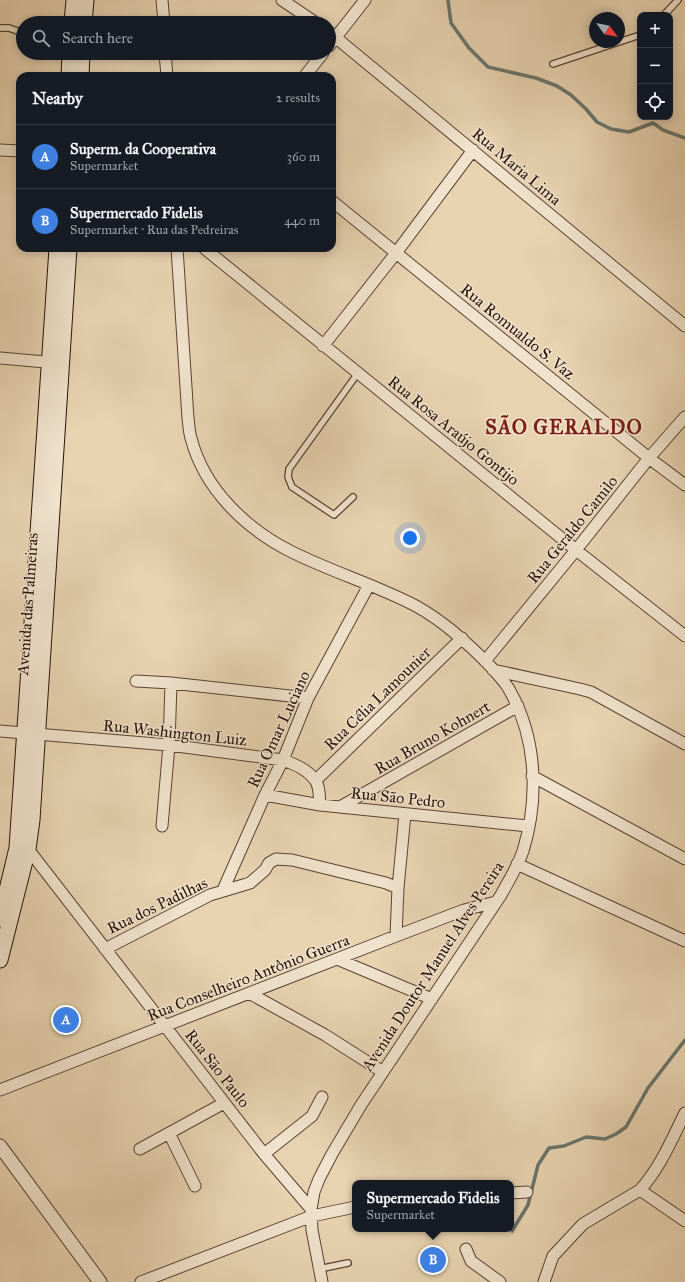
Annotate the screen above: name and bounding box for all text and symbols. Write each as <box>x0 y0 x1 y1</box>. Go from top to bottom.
north arrow <box>589 12 625 48</box>
map controls <box>637 12 673 120</box>
button: + <box>637 12 673 48</box>
search box <box>16 16 336 60</box>
icon: search <box>30 27 52 49</box>
text: Search here <box>62 29 133 47</box>
button: − <box>637 48 673 84</box>
button: locate <box>637 84 673 120</box>
text: Nearby <box>32 88 83 109</box>
text: 2 results <box>276 90 320 106</box>
street label: Rua Maria Lima <box>468 124 565 209</box>
text: Superm. da Cooperativa <box>70 140 216 158</box>
text: A <box>41 149 49 165</box>
text: 360 m <box>287 149 320 165</box>
text: Supermarket <box>70 158 138 174</box>
text: Supermercado Fidelis <box>70 204 203 222</box>
text: B <box>41 213 49 229</box>
text: 440 m <box>284 213 320 229</box>
text: Supermarket · Rua das Pedreiras <box>70 222 239 238</box>
street label: Rua Romualdo S. Vaz <box>457 279 579 384</box>
street label: Rua Rosa Araújo Gontijo <box>384 372 523 489</box>
district label: SÃO GERALDO <box>485 414 643 439</box>
street label: Rua Geraldo Camilo <box>523 472 622 587</box>
your location <box>400 528 420 548</box>
street label: Avenida das Palmeiras <box>13 532 42 677</box>
street label: Rua Célia Lamounier <box>320 643 435 754</box>
street label: Rua Omar Luciano <box>243 668 314 791</box>
street label: Rua Bruno Kohnert <box>371 696 494 778</box>
street label: Rua Washington Luiz <box>102 716 248 751</box>
street label: Rua São Pedro <box>350 783 446 812</box>
street label: Avenida Doutor Manuel Alves Pereira <box>357 858 508 1076</box>
street label: Rua dos Padilhas <box>104 873 211 938</box>
street label: Rua Conselheiro Antônio Guerra <box>144 930 352 1025</box>
pin: A <box>53 1005 79 1035</box>
street label: Rua São Paulo <box>181 1025 254 1111</box>
popup <box>352 1180 514 1232</box>
text: Supermercado Fidelis <box>367 1189 499 1207</box>
text: Supermarket <box>367 1207 435 1223</box>
pin: B <box>420 1245 446 1275</box>

